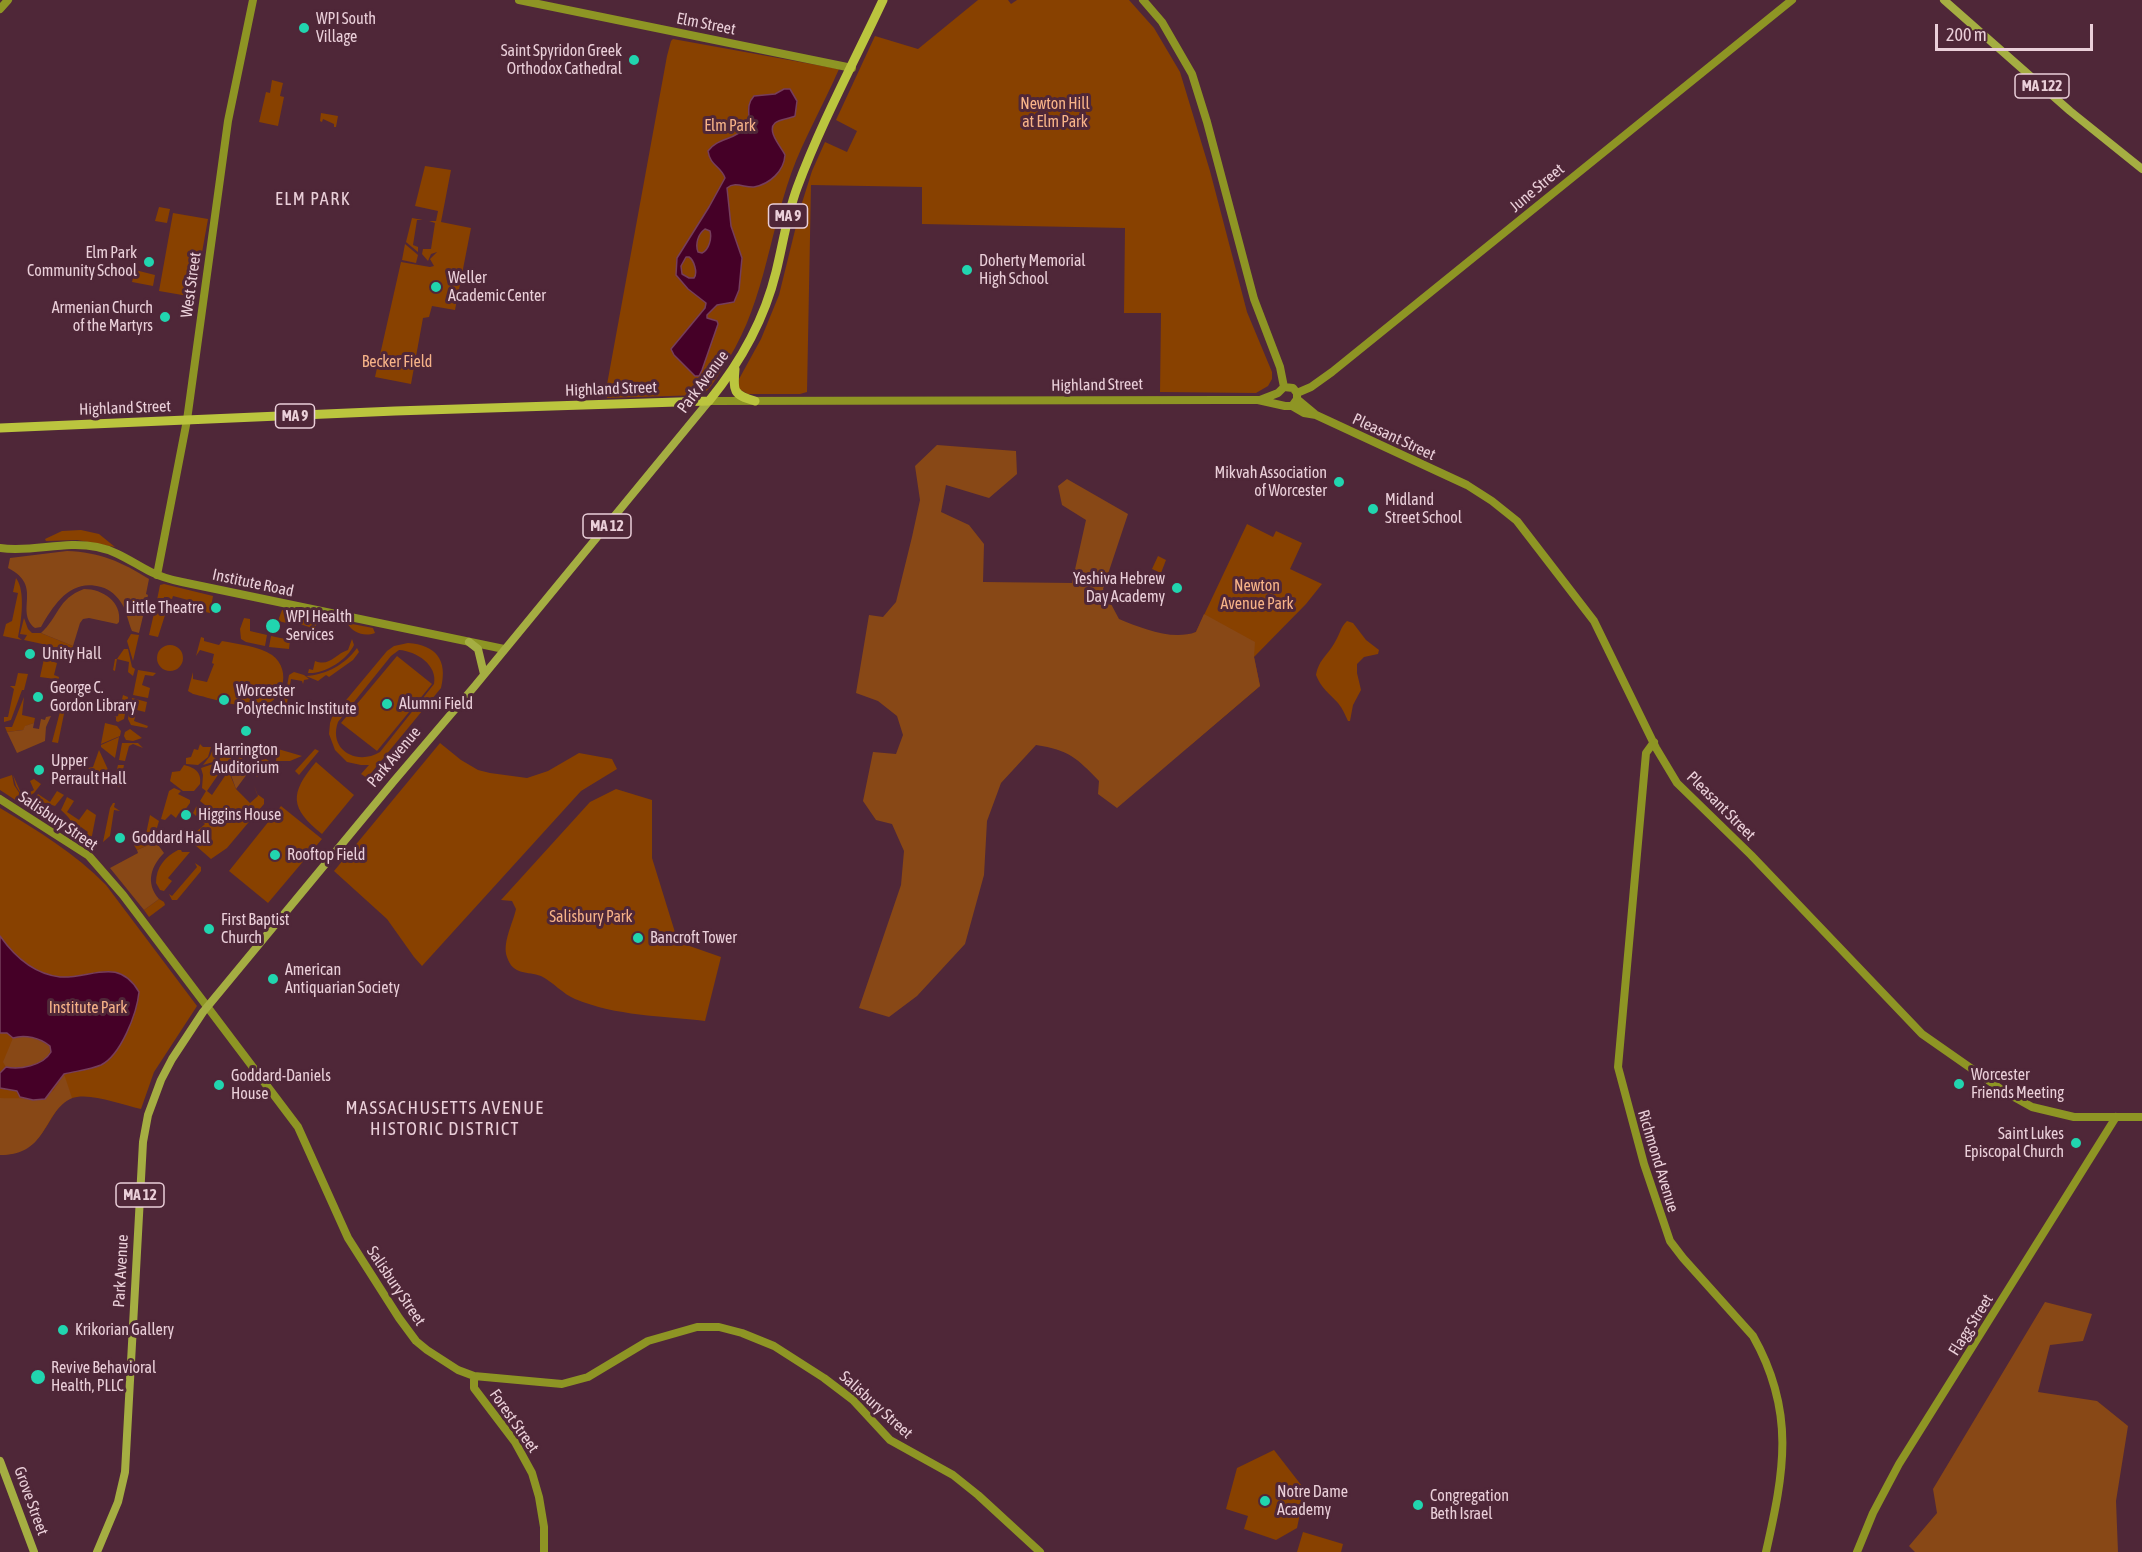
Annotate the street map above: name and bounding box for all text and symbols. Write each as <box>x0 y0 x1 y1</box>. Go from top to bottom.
place label: WPI South Village <box>316 9 376 47</box>
street label: Elm Street <box>675 9 737 39</box>
scale bar <box>1938 12 2096 50</box>
marker: WPI South Village <box>297 21 311 35</box>
text: 200 m <box>1946 24 1987 45</box>
place label: Saint Spyridon Greek Orthodox Cathedral <box>501 41 622 79</box>
marker: Saint Spyridon Greek Orthodox Cathedral <box>627 53 641 67</box>
road number: MA 122 <box>2015 74 2069 98</box>
park label: Newton Hill at Elm Park <box>1020 94 1090 132</box>
park label: Elm Park <box>704 116 756 136</box>
street label: June Street <box>1506 160 1568 216</box>
district label: ELM PARK <box>275 188 351 210</box>
road number: MA 9 <box>768 204 808 228</box>
place label: Elm Park Community School <box>27 243 137 281</box>
street label: West Street <box>177 251 205 319</box>
place label: Doherty Memorial High School <box>979 251 1086 289</box>
marker: Elm Park Community School <box>142 255 156 269</box>
marker: Doherty Memorial High School <box>960 263 974 277</box>
place label: Weller Academic Center <box>448 268 546 306</box>
marker: Weller Academic Center <box>429 280 443 294</box>
place label: Armenian Church of the Martyrs <box>52 298 153 336</box>
marker: Armenian Church of the Martyrs <box>158 310 172 324</box>
street label: Park Avenue <box>673 347 733 417</box>
park label: Becker Field <box>362 352 432 372</box>
street label: Highland Street <box>1051 375 1143 395</box>
street label: Highland Street <box>565 378 657 400</box>
street label: Highland Street <box>79 397 171 419</box>
road number: MA 9 <box>276 404 314 428</box>
street label: Pleasant Street <box>1349 409 1439 465</box>
place label: Mikvah Association of Worcester <box>1214 463 1327 501</box>
marker: Mikvah Association of Worcester <box>1332 475 1346 489</box>
place label: Midland Street School <box>1385 490 1462 528</box>
marker: Midland Street School <box>1366 502 1380 516</box>
road number: MA 12 <box>583 514 631 538</box>
street label: Institute Road <box>211 565 295 601</box>
place label: Yeshiva Hebrew Day Academy <box>1073 569 1165 607</box>
park label: Newton Avenue Park <box>1220 576 1294 614</box>
marker: Yeshiva Hebrew Day Academy <box>1170 581 1184 595</box>
place label: Little Theatre <box>126 598 204 618</box>
marker: Little Theatre <box>209 601 223 615</box>
place label: WPI Health Services <box>286 607 352 645</box>
marker: WPI Health Services <box>264 617 282 635</box>
place label: Unity Hall <box>42 644 101 664</box>
marker: Unity Hall <box>23 647 37 661</box>
place label: George C. Gordon Library <box>50 678 136 716</box>
place label: Worcester Polytechnic Institute <box>236 681 357 719</box>
marker: George C. Gordon Library <box>31 690 45 704</box>
marker: Worcester Polytechnic Institute <box>217 693 231 707</box>
place label: Alumni Field <box>399 694 473 714</box>
marker: Alumni Field <box>380 697 394 711</box>
street label: Park Avenue <box>363 723 425 791</box>
marker: Harrington Auditorium <box>239 724 253 738</box>
place label: Harrington Auditorium <box>213 740 279 778</box>
place label: Upper Perrault Hall <box>51 751 126 789</box>
marker: Upper Perrault Hall <box>32 763 46 777</box>
street label: Pleasant Street <box>1683 768 1759 844</box>
street label: Salisbury Street <box>15 787 101 855</box>
place label: Higgins House <box>198 805 281 825</box>
marker: Higgins House <box>179 808 193 822</box>
place label: Goddard Hall <box>132 828 210 848</box>
marker: Goddard Hall <box>113 831 127 845</box>
place label: Rooftop Field <box>287 845 365 865</box>
marker: Rooftop Field <box>268 848 282 862</box>
park label: Salisbury Park <box>549 907 633 927</box>
place label: First Baptist Church <box>221 910 289 948</box>
marker: First Baptist Church <box>202 922 216 936</box>
place label: Bancroft Tower <box>650 928 737 948</box>
marker: Bancroft Tower <box>631 931 645 945</box>
place label: American Antiquarian Society <box>285 960 400 998</box>
marker: American Antiquarian Society <box>266 972 280 986</box>
park label: Institute Park <box>49 998 127 1018</box>
place label: Worcester Friends Meeting <box>1971 1065 2064 1103</box>
place label: Goddard-Daniels House <box>231 1066 331 1104</box>
marker: Worcester Friends Meeting <box>1952 1077 1966 1091</box>
marker: Goddard-Daniels House <box>212 1078 226 1092</box>
district label: MASSACHUSETTS AVENUE HISTORIC DISTRICT <box>346 1097 544 1140</box>
street label: Richmond Avenue <box>1633 1107 1683 1215</box>
place label: Saint Lukes Episcopal Church <box>1964 1124 2064 1162</box>
marker: Saint Lukes Episcopal Church <box>2069 1136 2083 1150</box>
road number: MA 12 <box>116 1183 164 1207</box>
street label: Park Avenue <box>109 1234 133 1308</box>
street label: Salisbury Street <box>362 1243 430 1329</box>
street label: Flagg Street <box>1945 1291 1997 1359</box>
place label: Krikorian Gallery <box>75 1320 174 1340</box>
marker: Krikorian Gallery <box>56 1323 70 1337</box>
place label: Revive Behavioral Health, PLLC <box>51 1358 156 1396</box>
street label: Salisbury Street <box>836 1367 916 1443</box>
marker: Revive Behavioral Health, PLLC <box>29 1368 47 1386</box>
street label: Forest Street <box>485 1386 543 1456</box>
street label: Grove Street <box>10 1464 52 1538</box>
place label: Notre Dame Academy <box>1277 1482 1348 1520</box>
place label: Congregation Beth Israel <box>1430 1486 1509 1524</box>
marker: Notre Dame Academy <box>1258 1494 1272 1508</box>
marker: Congregation Beth Israel <box>1411 1498 1425 1512</box>

